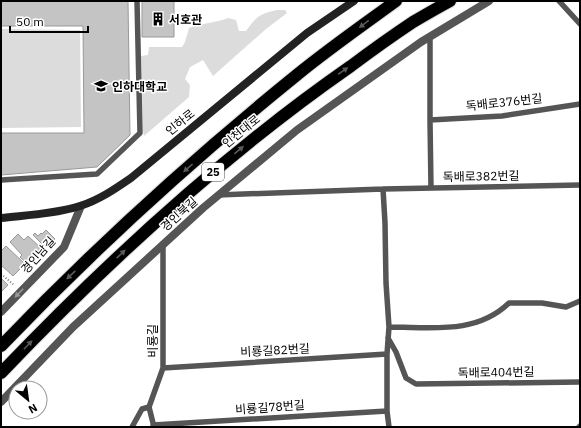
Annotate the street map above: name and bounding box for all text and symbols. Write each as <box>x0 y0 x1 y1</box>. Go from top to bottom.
scale bar <box>10 8 88 34</box>
building icon: 서호관 <box>150 11 166 27</box>
place label: 서호관 <box>169 12 202 27</box>
text: 50 m <box>16 14 44 29</box>
one-way arrow <box>359 20 370 29</box>
one-way arrow <box>338 67 348 75</box>
school or university icon: 인하대학교 <box>93 78 109 94</box>
place label: 인하대학교 <box>112 79 167 94</box>
street label: 독배로376번길 <box>465 91 543 113</box>
street label: 인하로 <box>162 106 198 138</box>
street label: 인천대로 <box>219 111 263 151</box>
one-way arrow <box>234 145 245 154</box>
road number: 25 <box>202 163 224 181</box>
one-way arrow <box>182 164 193 173</box>
street label: 독배로382번길 <box>442 168 520 184</box>
street label: 경인북길 <box>158 194 200 234</box>
street label: 경인남길 <box>18 234 58 276</box>
one-way arrow <box>116 250 126 259</box>
one-way arrow <box>66 270 76 280</box>
one-way arrow <box>14 288 24 298</box>
street label: 비룡길 <box>145 324 160 358</box>
one-way arrow <box>23 340 33 350</box>
street label: 비룡길82번길 <box>240 341 310 359</box>
street label: 독배로404번길 <box>457 364 535 380</box>
north arrow <box>8 380 48 420</box>
street label: 비룡길78번길 <box>235 397 305 417</box>
text: N <box>26 401 40 417</box>

